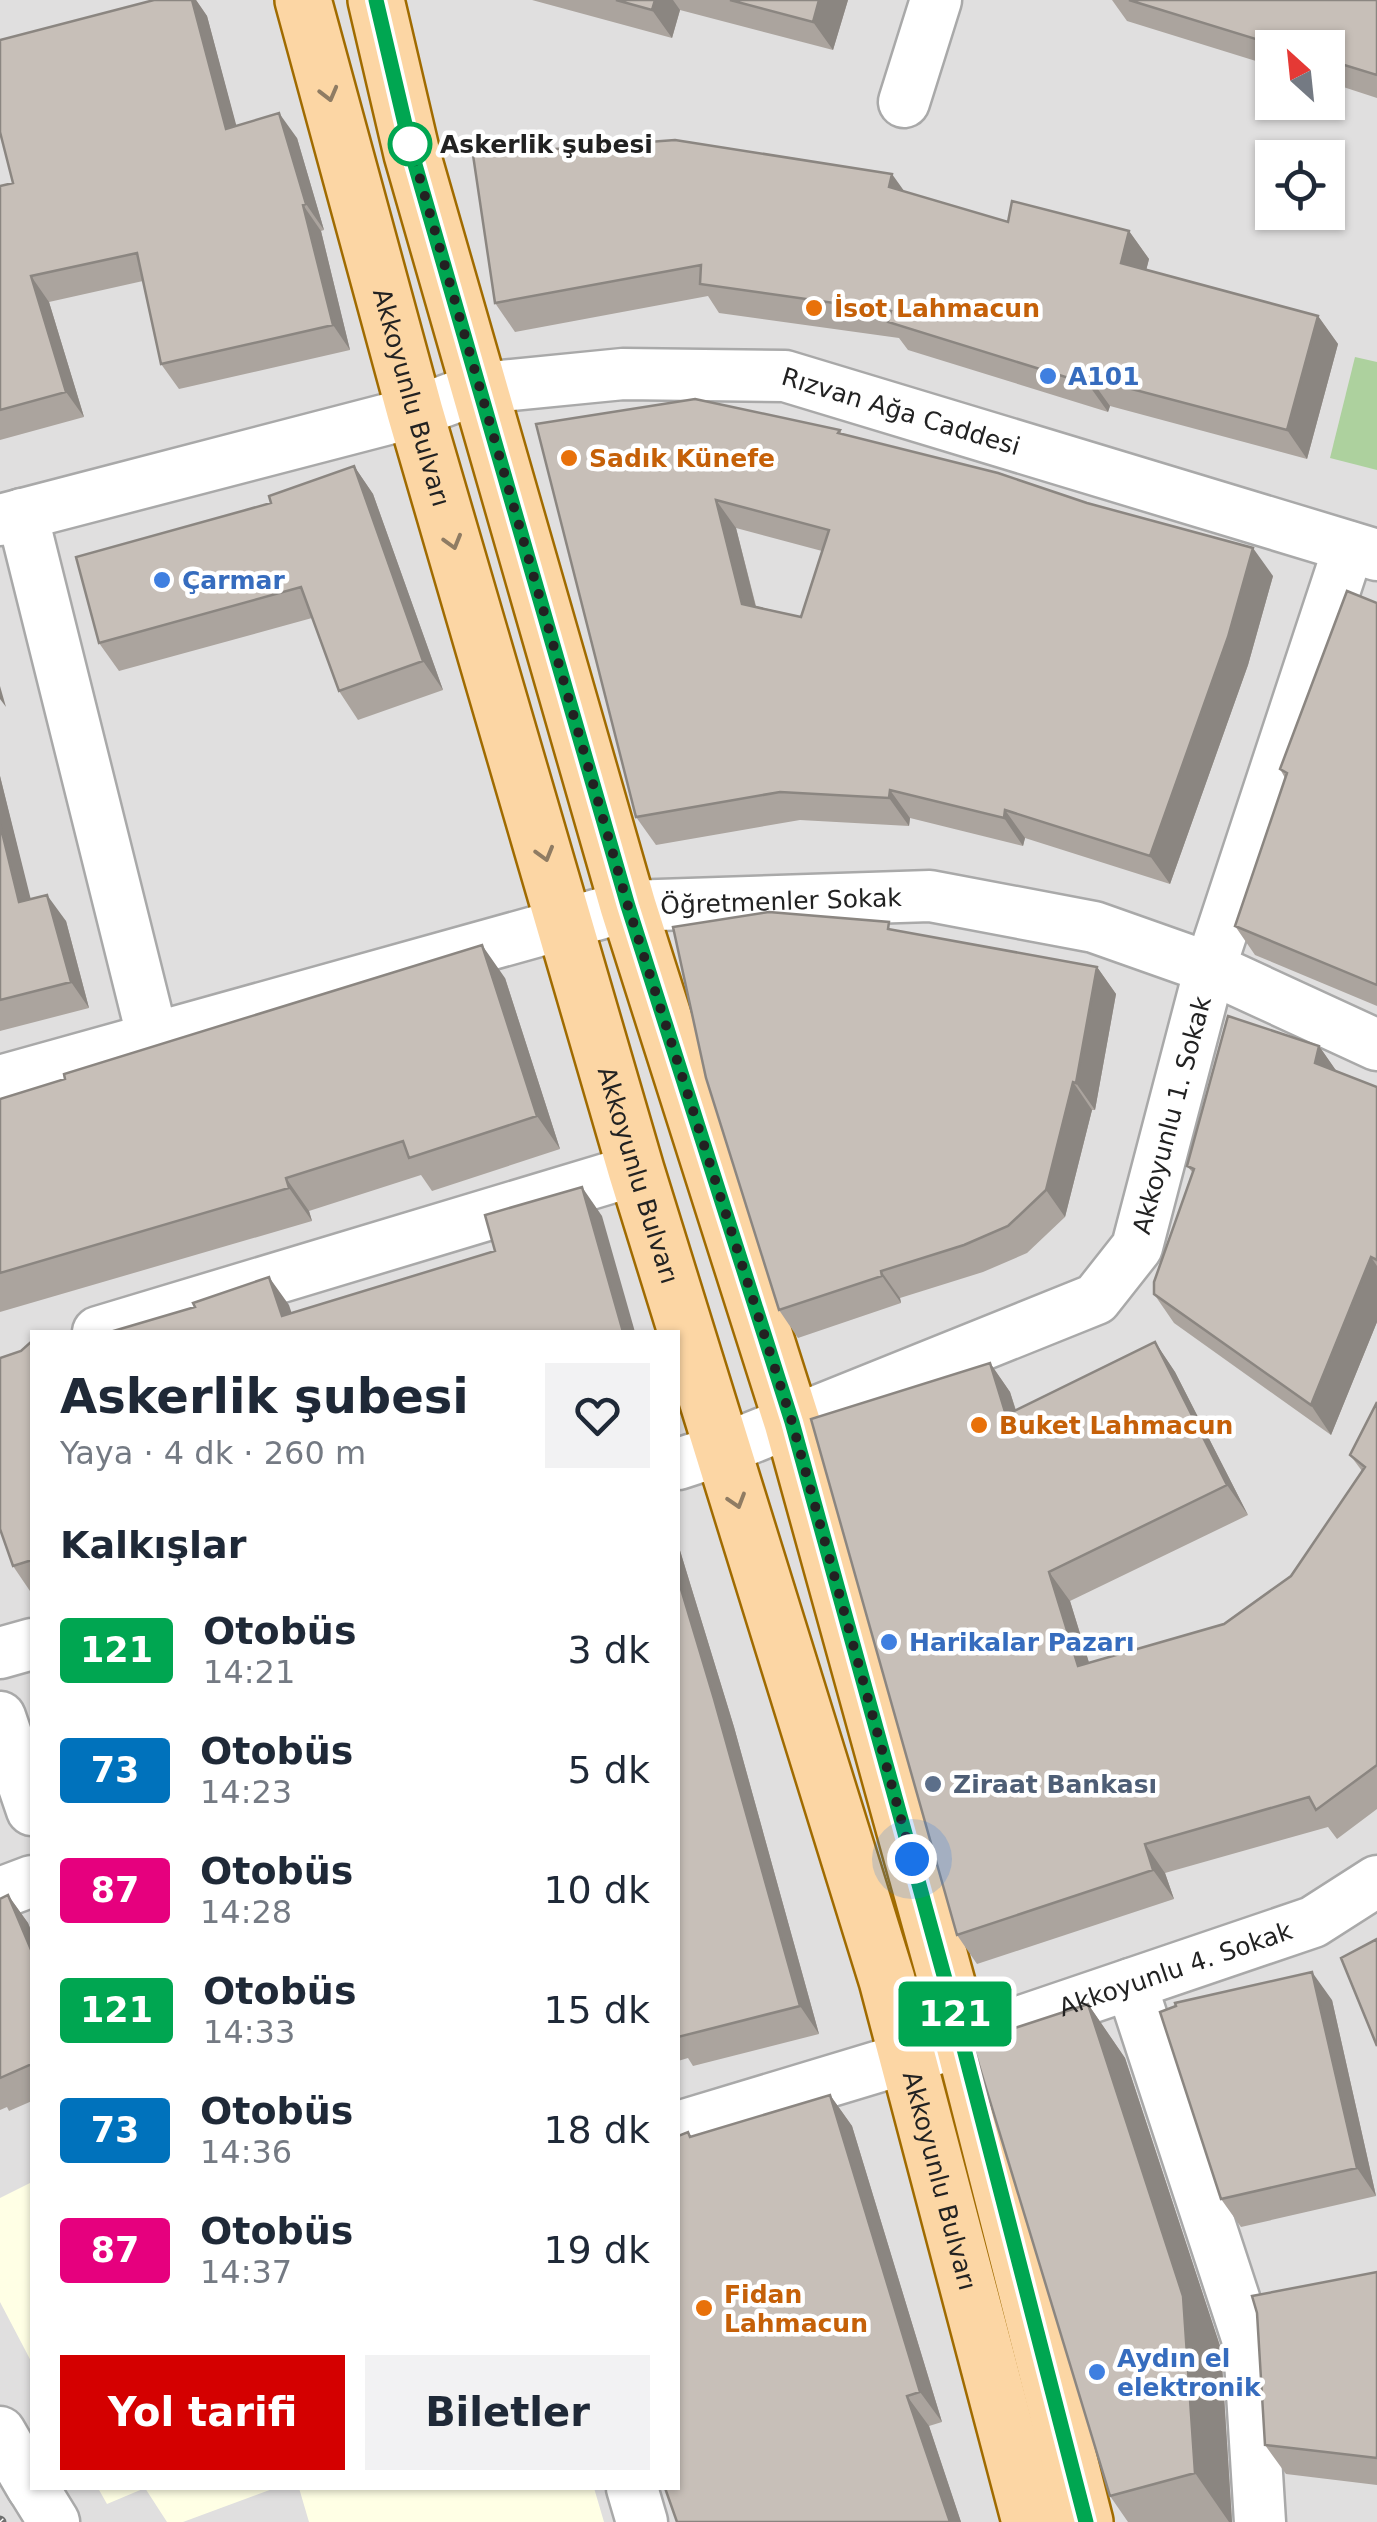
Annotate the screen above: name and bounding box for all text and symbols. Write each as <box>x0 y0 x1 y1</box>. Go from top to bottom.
north arrow <box>1255 30 1345 120</box>
map controls <box>1255 30 1345 230</box>
one-way arrow <box>317 85 338 102</box>
marker: Askerlik şubesi <box>389 123 431 165</box>
place label: Askerlik şubesi <box>440 130 653 159</box>
button: locate <box>1255 140 1345 230</box>
street label: Akkoyunlu Bulvarı <box>367 285 456 510</box>
place label: İsot Lahmacun <box>834 293 1040 323</box>
marker: İsot Lahmacun <box>803 297 825 319</box>
street label: Rızvan Ağa Caddesi <box>778 362 1024 461</box>
place label: A101 <box>1068 362 1140 391</box>
marker: A101 <box>1037 365 1059 387</box>
place label: Sadık Künefe <box>589 444 775 473</box>
marker: Sadık Künefe <box>558 447 580 469</box>
one-way arrow <box>441 533 462 550</box>
place label: Çarmar <box>182 566 285 595</box>
marker: Çarmar <box>151 569 173 591</box>
one-way arrow <box>533 845 554 862</box>
street label: Öğretmenler Sokak <box>660 883 903 920</box>
street label: Akkoyunlu 1. Sokak <box>1127 993 1217 1237</box>
street label: Akkoyunlu Bulvarı <box>592 1063 684 1287</box>
button: heart <box>545 1363 650 1468</box>
text: Askerlik şubesi <box>60 1368 469 1424</box>
place label: Buket Lahmacun <box>999 1411 1233 1440</box>
marker: Buket Lahmacun <box>968 1414 990 1436</box>
text: Yaya · 4 dk · 260 m <box>60 1434 366 1472</box>
one-way arrow <box>725 1492 746 1509</box>
text: Kalkışlar <box>60 1523 246 1567</box>
text: Otobüs <box>203 1609 357 1653</box>
text: 3 dk <box>568 1628 650 1672</box>
place label: Harikalar Pazarı <box>909 1628 1135 1657</box>
text: 121 <box>80 1630 153 1670</box>
marker: Harikalar Pazarı <box>878 1631 900 1653</box>
text: 14:21 <box>203 1653 295 1691</box>
text: Otobüs <box>200 1729 353 1773</box>
text: 5 dk <box>568 1748 650 1792</box>
text: 73 <box>91 1750 139 1790</box>
place label: Ziraat Bankası <box>953 1770 1157 1799</box>
text: 14:23 <box>200 1773 292 1811</box>
marker: Ziraat Bankası <box>922 1773 944 1795</box>
your location <box>887 1834 937 1884</box>
text: Otobüs <box>200 1849 353 1893</box>
text: 10 dk <box>543 1868 650 1912</box>
text: 87 <box>91 1870 139 1910</box>
text: 14:28 <box>200 1893 292 1931</box>
street label: Akkoyunlu 4. Sokak <box>1055 1916 1296 2022</box>
text: Otobüs <box>203 1969 357 2013</box>
line badge: 121 <box>898 1982 1012 2046</box>
text: 15 dk <box>543 1988 650 2032</box>
text: 121 <box>80 1990 153 2030</box>
text: 121 <box>918 1994 992 2034</box>
text: 14:33 <box>203 2013 295 2051</box>
street label: Akkoyunlu Bulvarı <box>897 2068 982 2293</box>
text: Otobüs <box>200 2089 353 2133</box>
text: 18 dk <box>543 2108 650 2152</box>
text: 73 <box>91 2110 139 2150</box>
text: 14:36 <box>200 2133 292 2171</box>
text: Otobüs <box>200 2209 353 2253</box>
text: 19 dk <box>543 2228 650 2272</box>
text: 87 <box>91 2230 139 2270</box>
text: 14:37 <box>200 2253 292 2291</box>
place label: Fidan Lahmacun <box>724 2280 868 2338</box>
marker: Fidan Lahmacun <box>693 2297 715 2319</box>
place label: Aydın el elektronik <box>1117 2344 1262 2402</box>
button: Yol tarifi <box>60 2355 345 2470</box>
button: Biletler <box>365 2355 650 2470</box>
marker: Aydın el elektronik <box>1086 2361 1108 2383</box>

